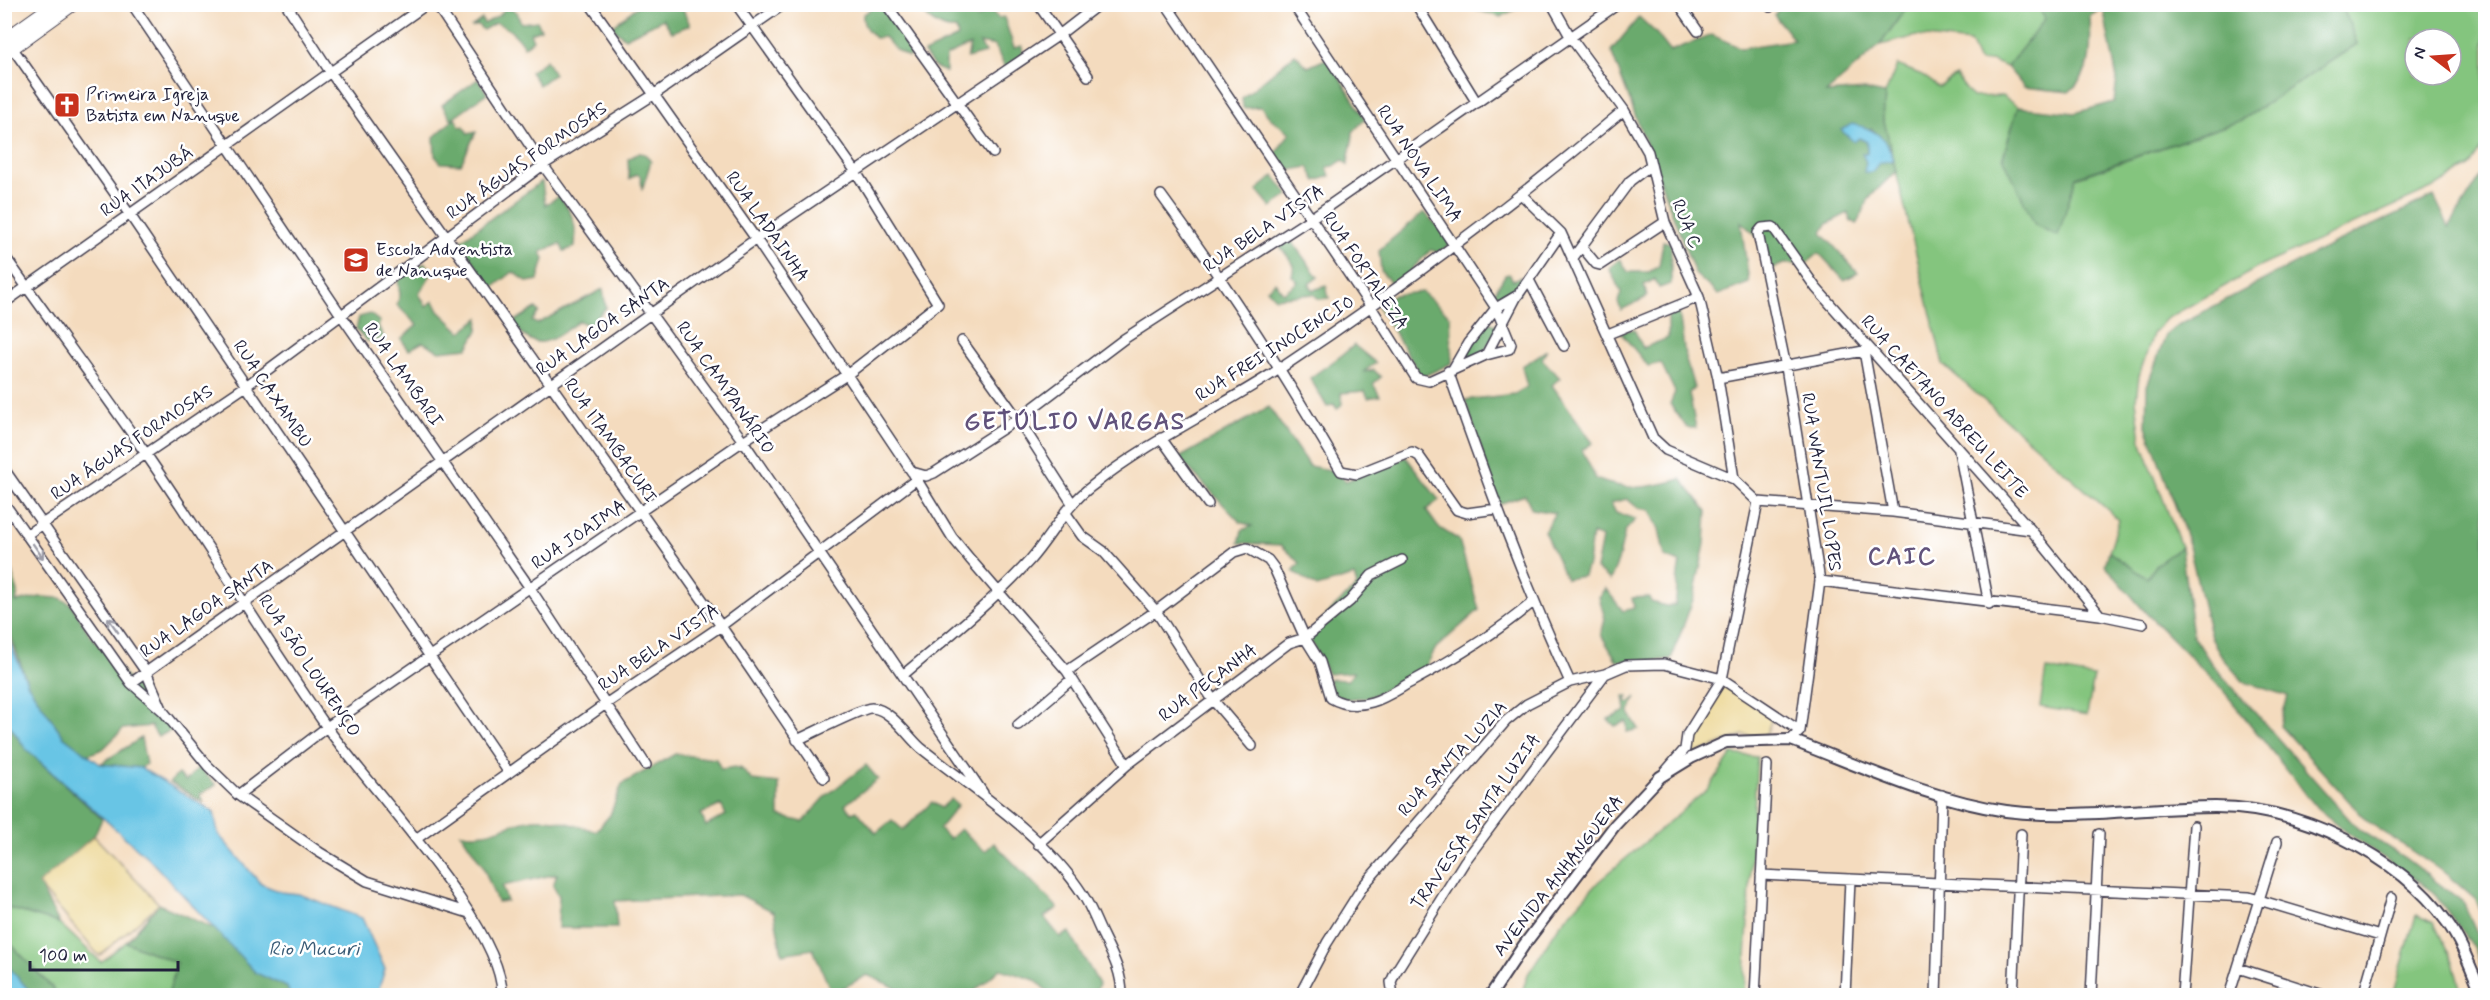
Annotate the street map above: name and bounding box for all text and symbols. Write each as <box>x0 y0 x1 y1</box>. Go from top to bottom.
north arrow <box>2403 27 2463 87</box>
text: N <box>2408 45 2432 61</box>
place label: Primeira Igreja Batista em Nanuque <box>86 83 240 128</box>
church icon: Primeira Igreja Batista em Nanuque <box>52 90 82 120</box>
street label: RUA ÁGUAS FORMOSAS <box>442 96 612 226</box>
street label: RUA NOVA LIMA <box>1371 100 1467 228</box>
street label: RUA ITAJUBÁ <box>96 141 198 223</box>
street label: RUA LADAINHA <box>720 167 814 287</box>
street label: RUA BELA VISTA <box>1199 179 1329 279</box>
street label: RUA C <box>1665 196 1707 252</box>
street label: RUA FORTALEZA <box>1317 207 1413 335</box>
place label: Escola Adventista de Nanuque <box>376 238 513 283</box>
school or university icon: Escola Adventista de Nanuque <box>341 245 371 275</box>
street label: RUA LAGOA SANTA <box>532 272 674 382</box>
street label: RUA FREI INOCENCIO <box>1191 290 1359 408</box>
street label: RUA CAETANO ABREU LEITE <box>1855 310 2033 504</box>
street label: RUA CAMPANÁRIO <box>670 317 780 459</box>
street label: RUA LAMBARI <box>358 318 448 432</box>
street label: RUA CAXAMBU <box>227 335 317 453</box>
street label: RUA ITAMBACURI <box>558 374 662 508</box>
street label: RUA ÁGUAS FORMOSAS <box>46 380 218 506</box>
street label: RUA WANTUIL LOPES <box>1795 391 1847 573</box>
district label: GETÚLIO VARGAS <box>964 407 1186 438</box>
street label: RUA JOAIMA <box>527 494 631 576</box>
district label: CAIC <box>1868 542 1936 573</box>
one-way arrow <box>32 543 44 559</box>
street label: RUA LAGOA SANTA <box>136 554 278 664</box>
street label: RUA SÃO LOURENÇO <box>252 590 366 742</box>
street label: RUA BELA VISTA <box>594 598 724 698</box>
one-way arrow <box>107 617 119 633</box>
street label: RUA PEÇANHA <box>1154 638 1262 728</box>
street label: RUA SANTA LUZIA <box>1393 696 1513 822</box>
street label: TRAVESSA SANTA LUZIA <box>1406 729 1546 915</box>
street label: AVENIDA ANHANGUERA <box>1488 790 1630 962</box>
scale bar <box>30 934 178 972</box>
water label: Rio Mucuri <box>268 936 361 963</box>
text: 100 m <box>39 944 87 968</box>

